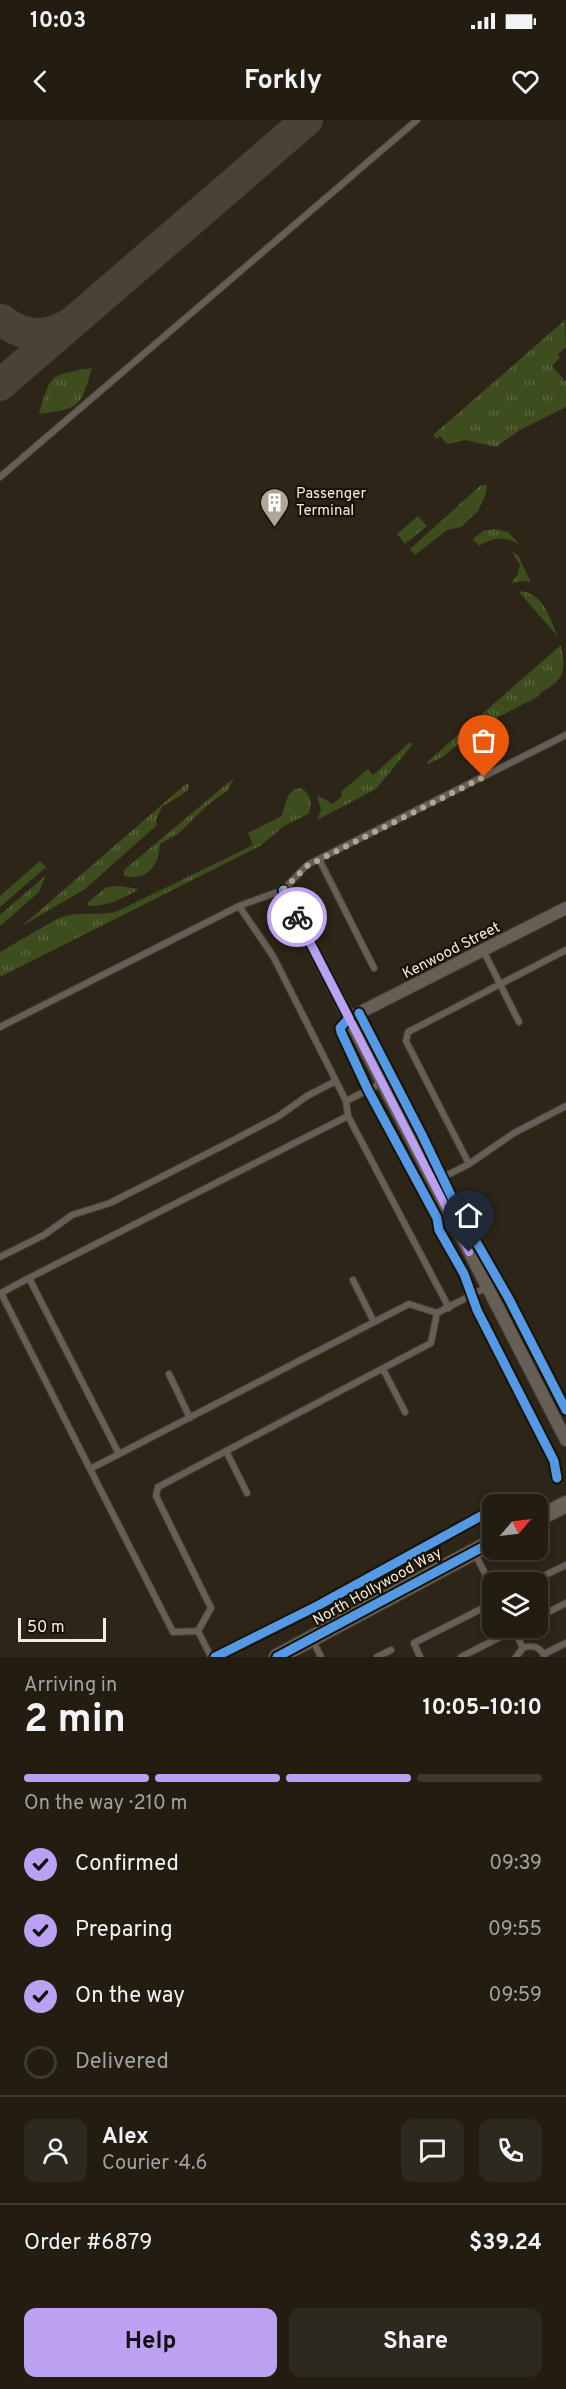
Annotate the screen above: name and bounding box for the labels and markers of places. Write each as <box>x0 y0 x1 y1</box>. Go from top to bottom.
place label: Passenger Terminal <box>296 485 366 521</box>
building icon: Passenger Terminal <box>259 486 291 528</box>
pin <box>458 715 509 777</box>
pin <box>443 1190 494 1252</box>

